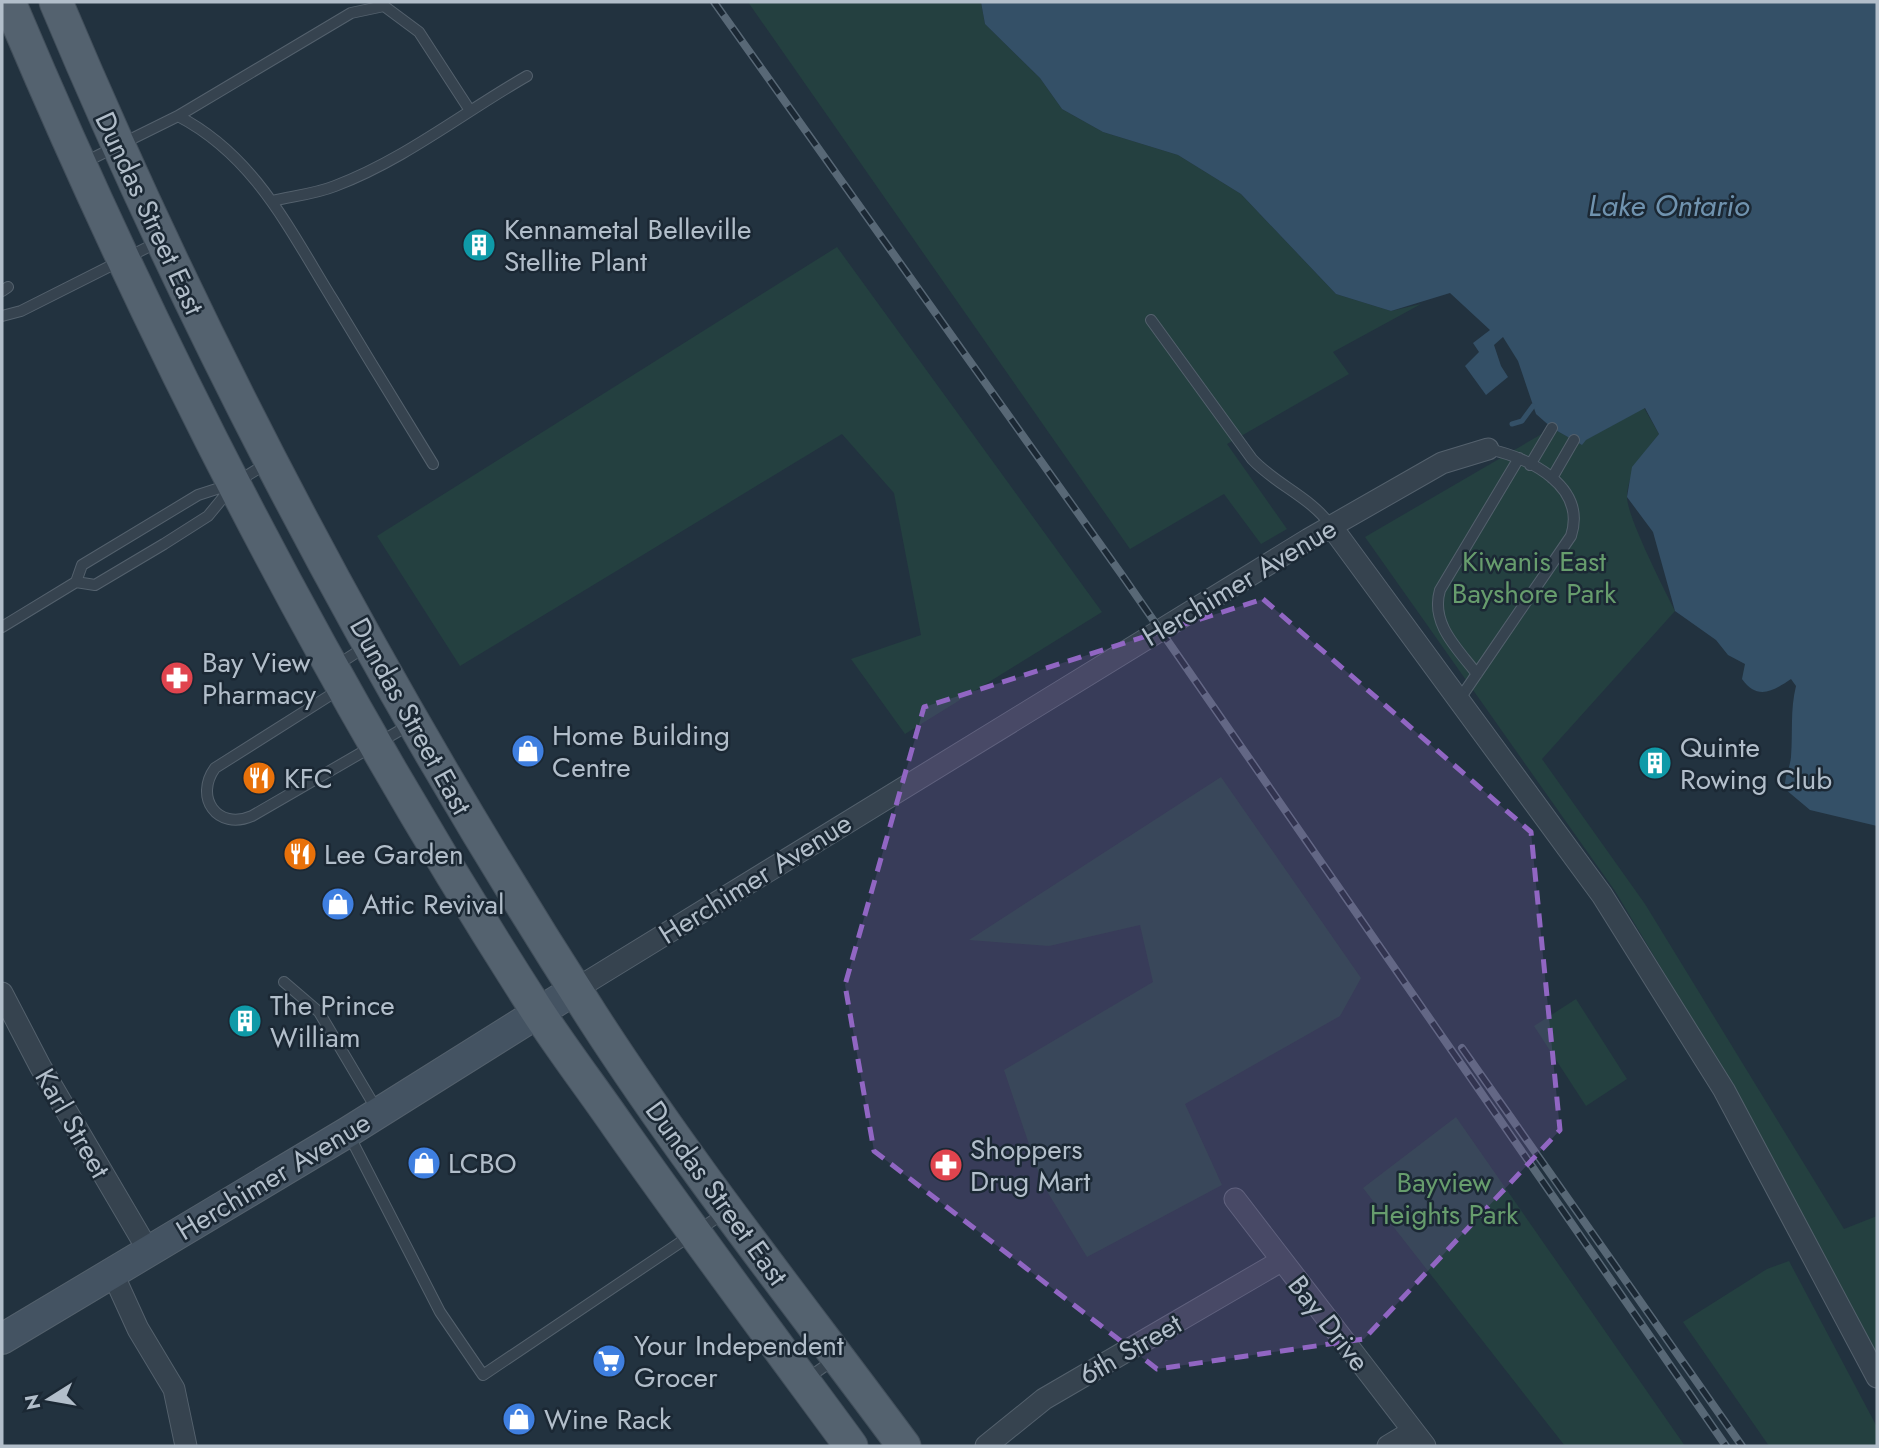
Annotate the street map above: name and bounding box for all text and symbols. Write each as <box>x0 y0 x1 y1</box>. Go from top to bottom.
street label: Dundas Street East <box>85 105 215 322</box>
water label: Lake Ontario <box>1588 184 1750 227</box>
place label: Kennametal Belleville Stellite Plant <box>504 209 751 282</box>
building icon: Kennametal Belleville Stellite Plant <box>460 226 498 264</box>
street label: Herchimer Avenue <box>1134 508 1344 657</box>
park label: Kiwanis East Bayshore Park <box>1452 541 1617 614</box>
street label: Dundas Street East <box>339 610 482 822</box>
place label: Bay View Pharmacy <box>202 642 317 715</box>
pharmacy icon: Bay View Pharmacy <box>158 659 196 697</box>
place label: Home Building Centre <box>552 715 730 788</box>
place label: Quinte Rowing Club <box>1680 727 1832 800</box>
shop icon: Home Building Centre <box>509 732 547 770</box>
building icon: Quinte Rowing Club <box>1636 744 1674 782</box>
place label: KFC <box>284 758 333 799</box>
restaurant icon: KFC <box>240 759 278 797</box>
street label: Herchimer Avenue <box>651 803 860 954</box>
place label: Lee Garden <box>324 834 464 875</box>
restaurant icon: Lee Garden <box>281 835 319 873</box>
place label: Attic Revival <box>362 884 505 925</box>
shop icon: Attic Revival <box>319 885 357 923</box>
place label: The Prince William <box>270 985 395 1058</box>
building icon: The Prince William <box>226 1002 264 1040</box>
street label: Karl Street <box>25 1061 121 1186</box>
street label: Dundas Street East <box>635 1092 798 1294</box>
street label: Herchimer Avenue <box>168 1102 378 1251</box>
place label: Shoppers Drug Mart <box>970 1129 1090 1202</box>
place label: LCBO <box>448 1143 517 1184</box>
shop icon: LCBO <box>405 1144 443 1182</box>
pharmacy icon: Shoppers Drug Mart <box>927 1146 965 1184</box>
park label: Bayview Heights Park <box>1370 1162 1519 1235</box>
street label: Bay Drive <box>1278 1267 1379 1380</box>
street label: 6th Street <box>1071 1303 1190 1395</box>
place label: Your Independent Grocer <box>634 1325 844 1398</box>
supermarket icon: Your Independent Grocer <box>590 1342 628 1380</box>
north arrow <box>14 1364 84 1434</box>
text: N <box>18 1392 47 1412</box>
place label: Wine Rack <box>544 1399 672 1440</box>
shop icon: Wine Rack <box>500 1400 538 1438</box>

